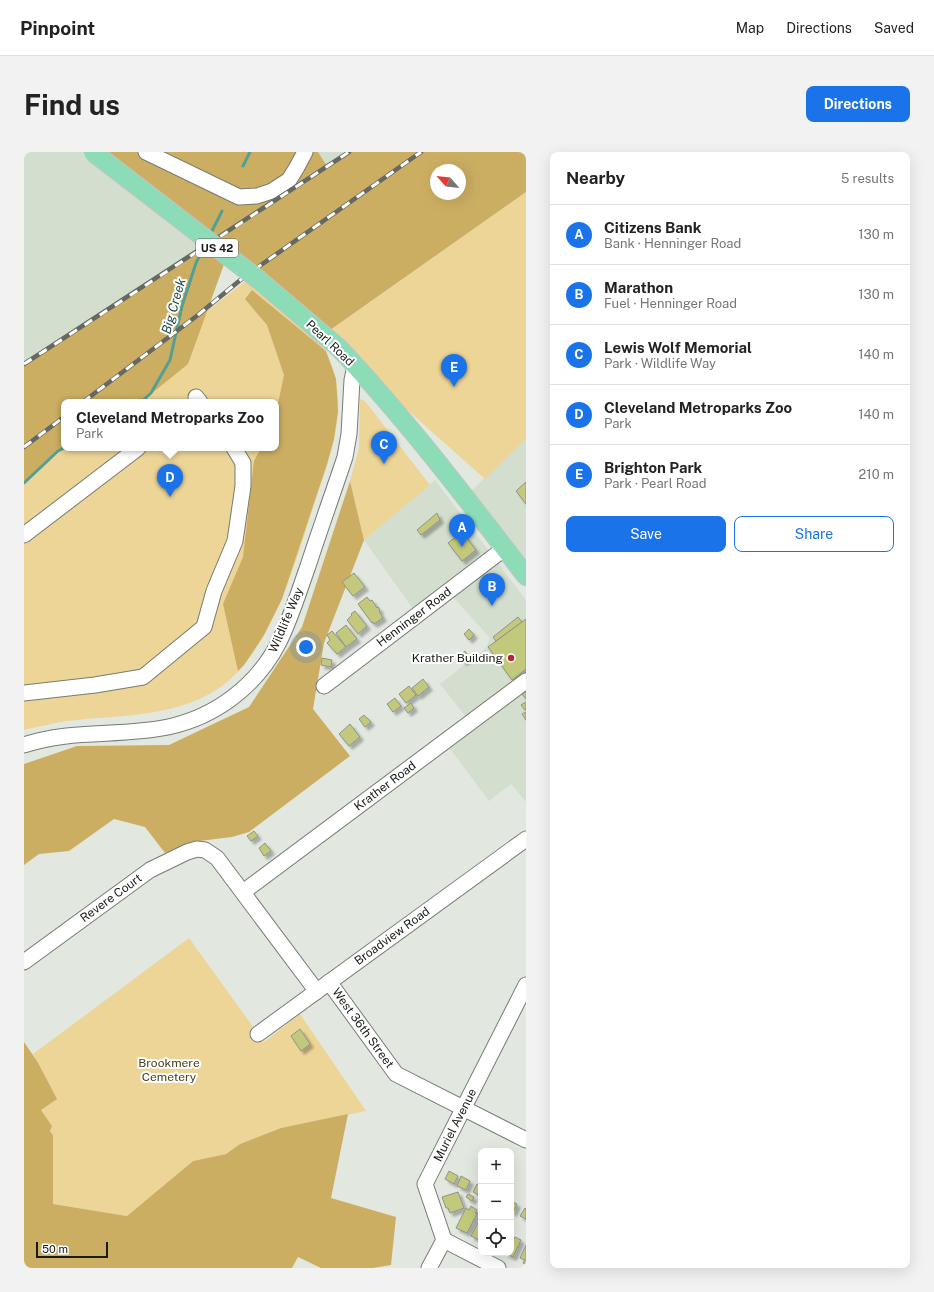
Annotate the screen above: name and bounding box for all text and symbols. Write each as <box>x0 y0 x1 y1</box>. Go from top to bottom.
text: Pinpoint <box>20 17 95 39</box>
text: Map <box>736 20 764 36</box>
text: Directions <box>786 20 852 36</box>
text: Saved <box>874 20 914 36</box>
button: Directions <box>806 86 910 122</box>
text: Find us <box>24 88 120 121</box>
north arrow <box>430 164 466 200</box>
text: Nearby <box>566 168 625 188</box>
text: 5 results <box>841 171 894 186</box>
text: Citizens Bank <box>604 219 701 236</box>
text: A <box>574 227 584 242</box>
text: 130 m <box>858 227 894 242</box>
text: Bank · Henninger Road <box>604 236 741 251</box>
road number: US 42 <box>196 239 238 257</box>
water label: Big Creek <box>158 277 189 336</box>
text: Marathon <box>604 279 673 296</box>
text: B <box>575 287 583 302</box>
text: 130 m <box>858 287 894 302</box>
text: Fuel · Henninger Road <box>604 296 737 311</box>
street label: Pearl Road <box>303 317 357 369</box>
text: Lewis Wolf Memorial <box>604 339 752 356</box>
text: C <box>574 347 584 362</box>
text: 140 m <box>858 347 894 362</box>
pin: E <box>441 354 467 387</box>
text: Park · Wildlife Way <box>604 356 716 371</box>
popup <box>61 399 279 451</box>
text: Cleveland Metroparks Zoo <box>604 399 792 416</box>
text: D <box>574 407 584 422</box>
text: 140 m <box>858 407 894 422</box>
text: Cleveland Metroparks Zoo <box>76 409 264 426</box>
text: Park <box>604 416 632 431</box>
text: Park <box>76 426 104 441</box>
pin: C <box>371 431 397 464</box>
text: Brighton Park <box>604 459 702 476</box>
pin: D <box>157 464 183 497</box>
text: E <box>575 467 583 482</box>
text: 210 m <box>859 467 894 482</box>
text: Park · Pearl Road <box>604 476 707 491</box>
pin: A <box>449 514 475 547</box>
button: Save <box>566 516 726 552</box>
button: Share <box>734 516 894 552</box>
pin: B <box>479 573 505 606</box>
street label: Henninger Road <box>374 584 454 650</box>
street label: Wildlife Way <box>266 585 306 655</box>
your location <box>296 637 316 657</box>
place label: Krather Building <box>412 651 503 665</box>
marker: Krather Building <box>506 653 516 663</box>
street label: Krather Road <box>351 758 419 814</box>
street label: Revere Court <box>77 871 145 925</box>
street label: Broadview Road <box>352 904 432 968</box>
street label: West 36th Street <box>329 985 397 1071</box>
park label: Brookmere Cemetery <box>138 1056 200 1084</box>
street label: Muriel Avenue <box>431 1086 479 1164</box>
map controls <box>478 1148 514 1256</box>
button: + <box>478 1148 514 1184</box>
button: − <box>478 1184 514 1220</box>
button: locate <box>478 1220 514 1256</box>
scale bar <box>36 1240 108 1259</box>
text: 50 m <box>42 1243 68 1255</box>

